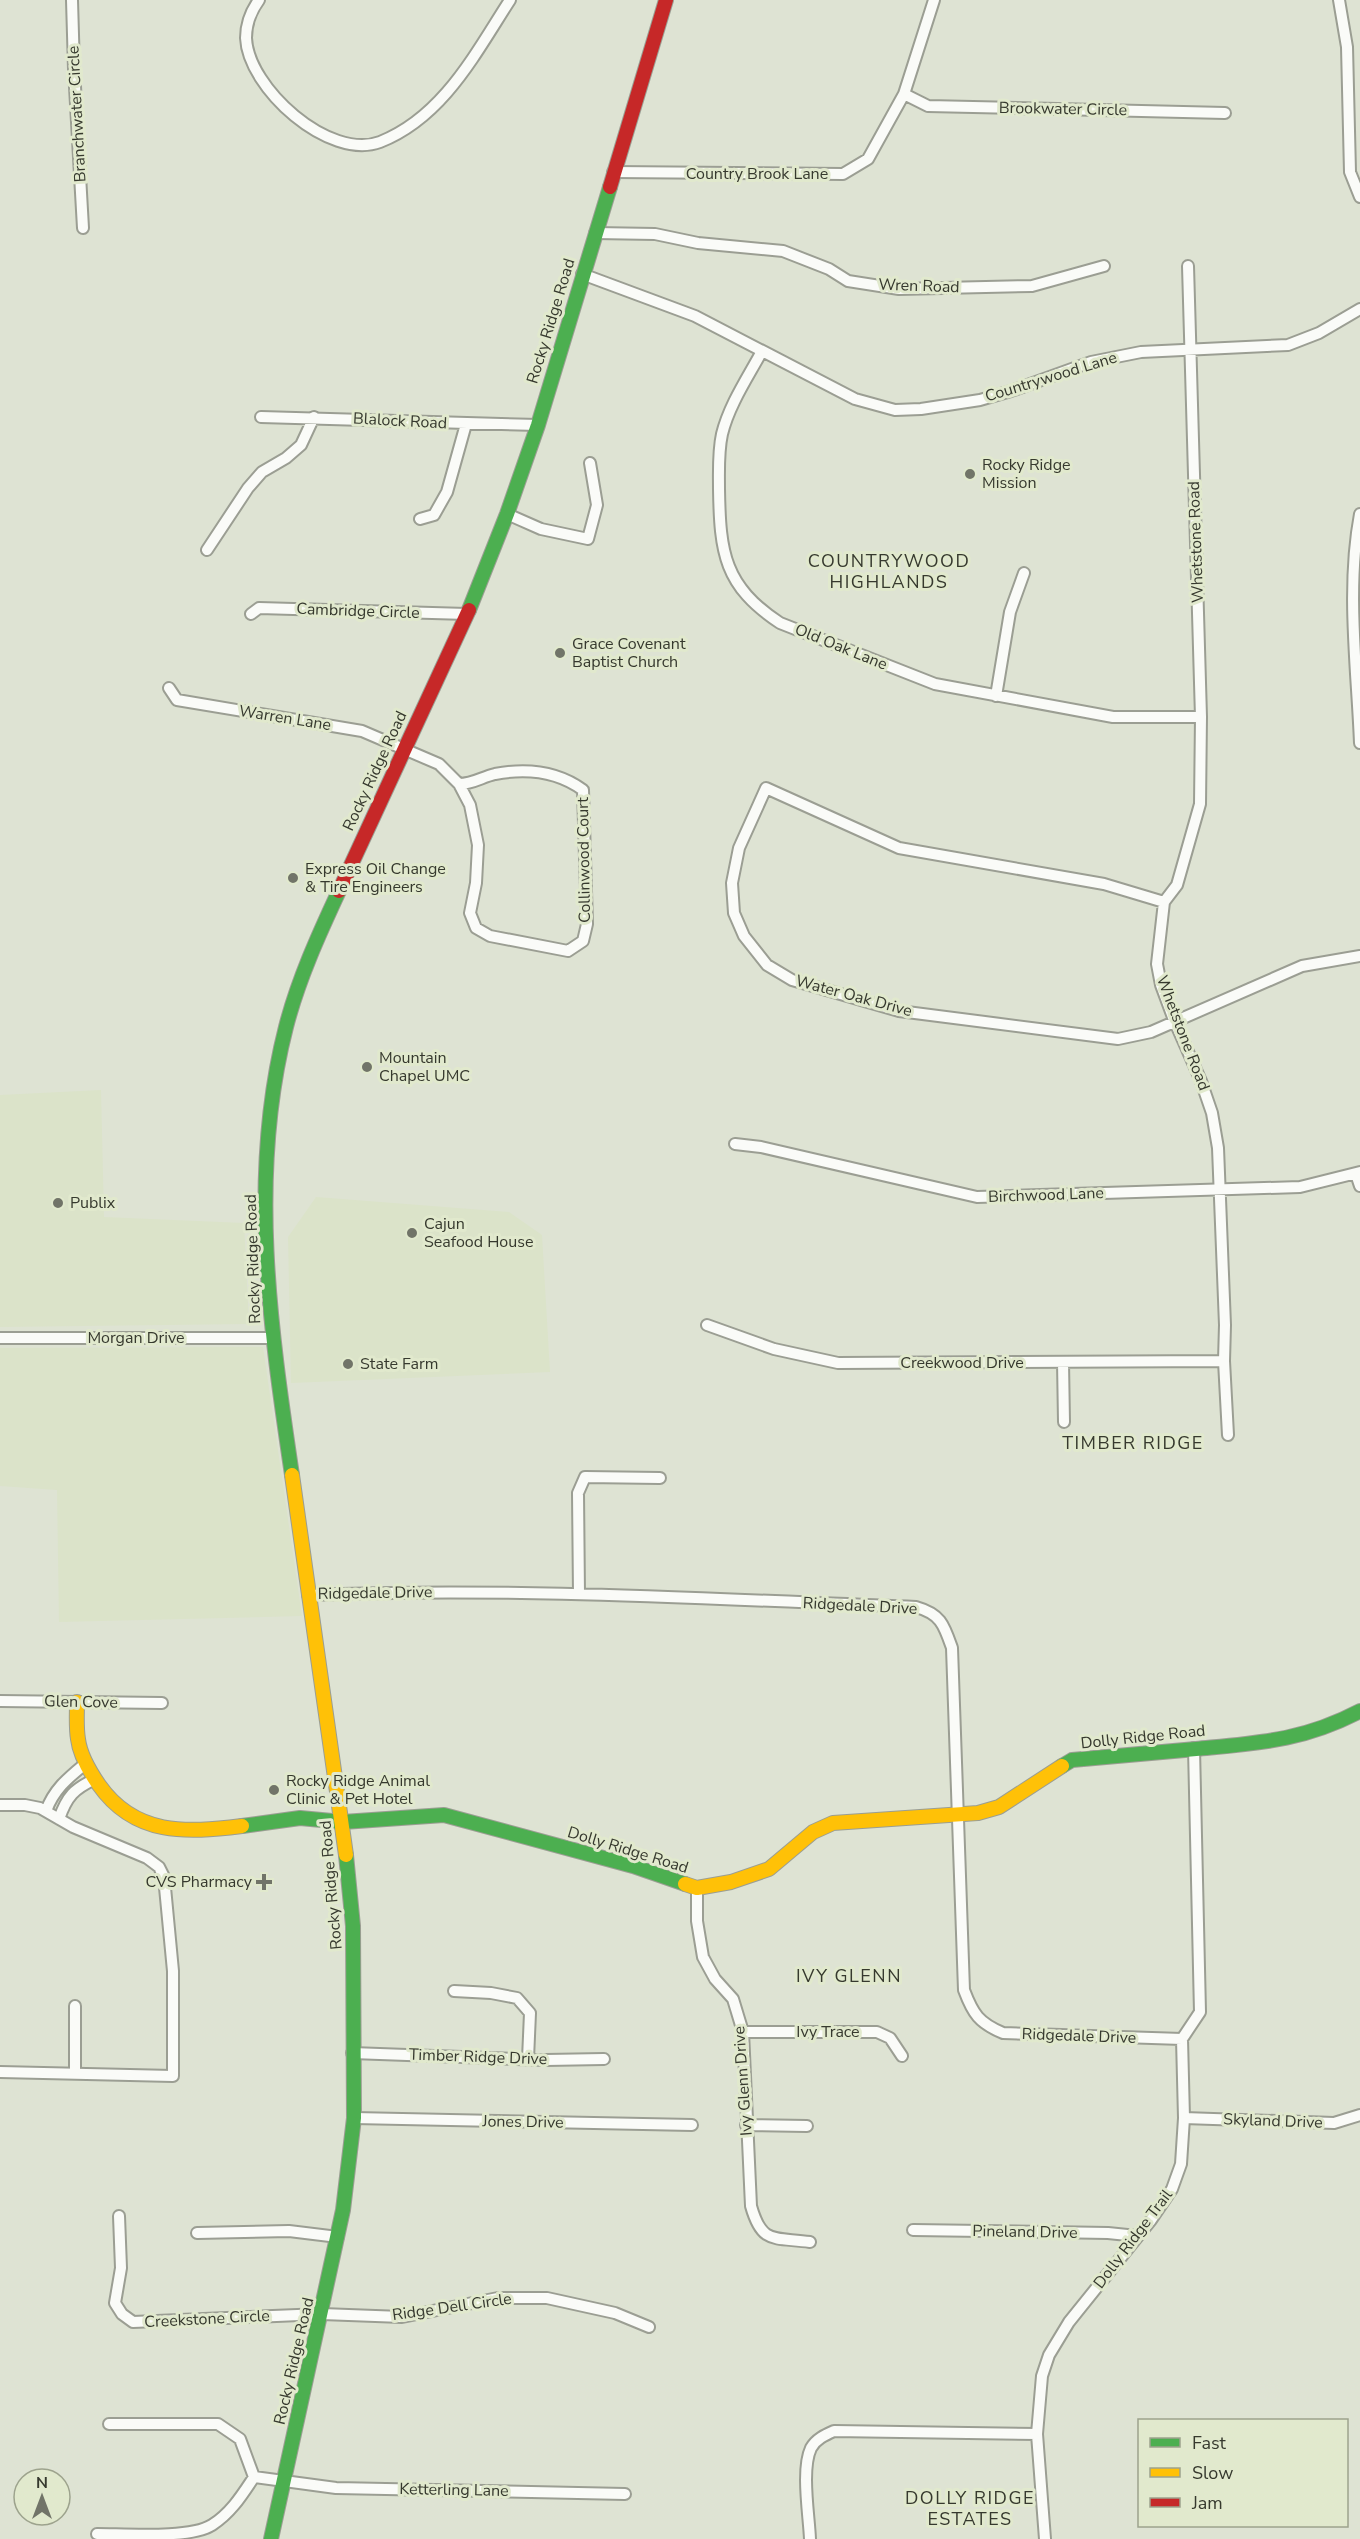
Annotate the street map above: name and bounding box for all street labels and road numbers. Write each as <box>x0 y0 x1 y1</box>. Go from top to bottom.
street label: Branchwater Circle <box>62 45 92 183</box>
street label: Brookwater Circle <box>999 97 1127 121</box>
street label: Country Brook Lane <box>686 163 828 185</box>
street label: Rocky Ridge Road <box>521 256 581 386</box>
street label: Wren Road <box>878 274 960 298</box>
street label: Countrywood Lane <box>982 346 1120 408</box>
street label: Blalock Road <box>352 408 448 434</box>
street label: Whetstone Road <box>1183 481 1209 603</box>
street label: Cambridge Circle <box>296 598 420 624</box>
street label: Old Oak Lane <box>791 618 891 676</box>
street label: Warren Lane <box>237 700 333 736</box>
street label: Rocky Ridge Road <box>338 707 412 835</box>
street label: Collinwood Court <box>572 797 596 923</box>
street label: Water Oak Drive <box>793 970 915 1022</box>
street label: Whetstone Road <box>1151 972 1215 1094</box>
street label: Birchwood Lane <box>988 1182 1104 1208</box>
street label: Rocky Ridge Road <box>240 1194 266 1324</box>
street label: Morgan Drive <box>87 1327 185 1349</box>
street label: Creekwood Drive <box>900 1352 1024 1374</box>
street label: Ridgedale Drive <box>317 1581 433 1605</box>
street label: Ridgedale Drive <box>802 1592 918 1620</box>
street label: Glen Cove <box>44 1690 118 1714</box>
street label: Dolly Ridge Road <box>1080 1720 1206 1754</box>
street label: Rocky Ridge Road <box>314 1819 348 1951</box>
street label: Dolly Ridge Road <box>565 1821 691 1879</box>
street label: Ivy Trace <box>796 2021 860 2043</box>
street label: Ridgedale Drive <box>1021 2023 1137 2049</box>
street label: Ivy Glenn Drive <box>728 2025 758 2137</box>
street label: Timber Ridge Drive <box>408 2044 548 2070</box>
street label: Skyland Drive <box>1223 2108 1323 2134</box>
street label: Jones Drive <box>481 2110 564 2134</box>
street label: Dolly Ridge Trail <box>1088 2185 1178 2293</box>
street label: Pineland Drive <box>972 2220 1078 2244</box>
street label: Ridge Dell Circle <box>391 2288 513 2326</box>
street label: Rocky Ridge Road <box>269 2295 319 2427</box>
street label: Creekstone Circle <box>144 2305 270 2333</box>
street label: Ketterling Lane <box>399 2478 509 2502</box>

